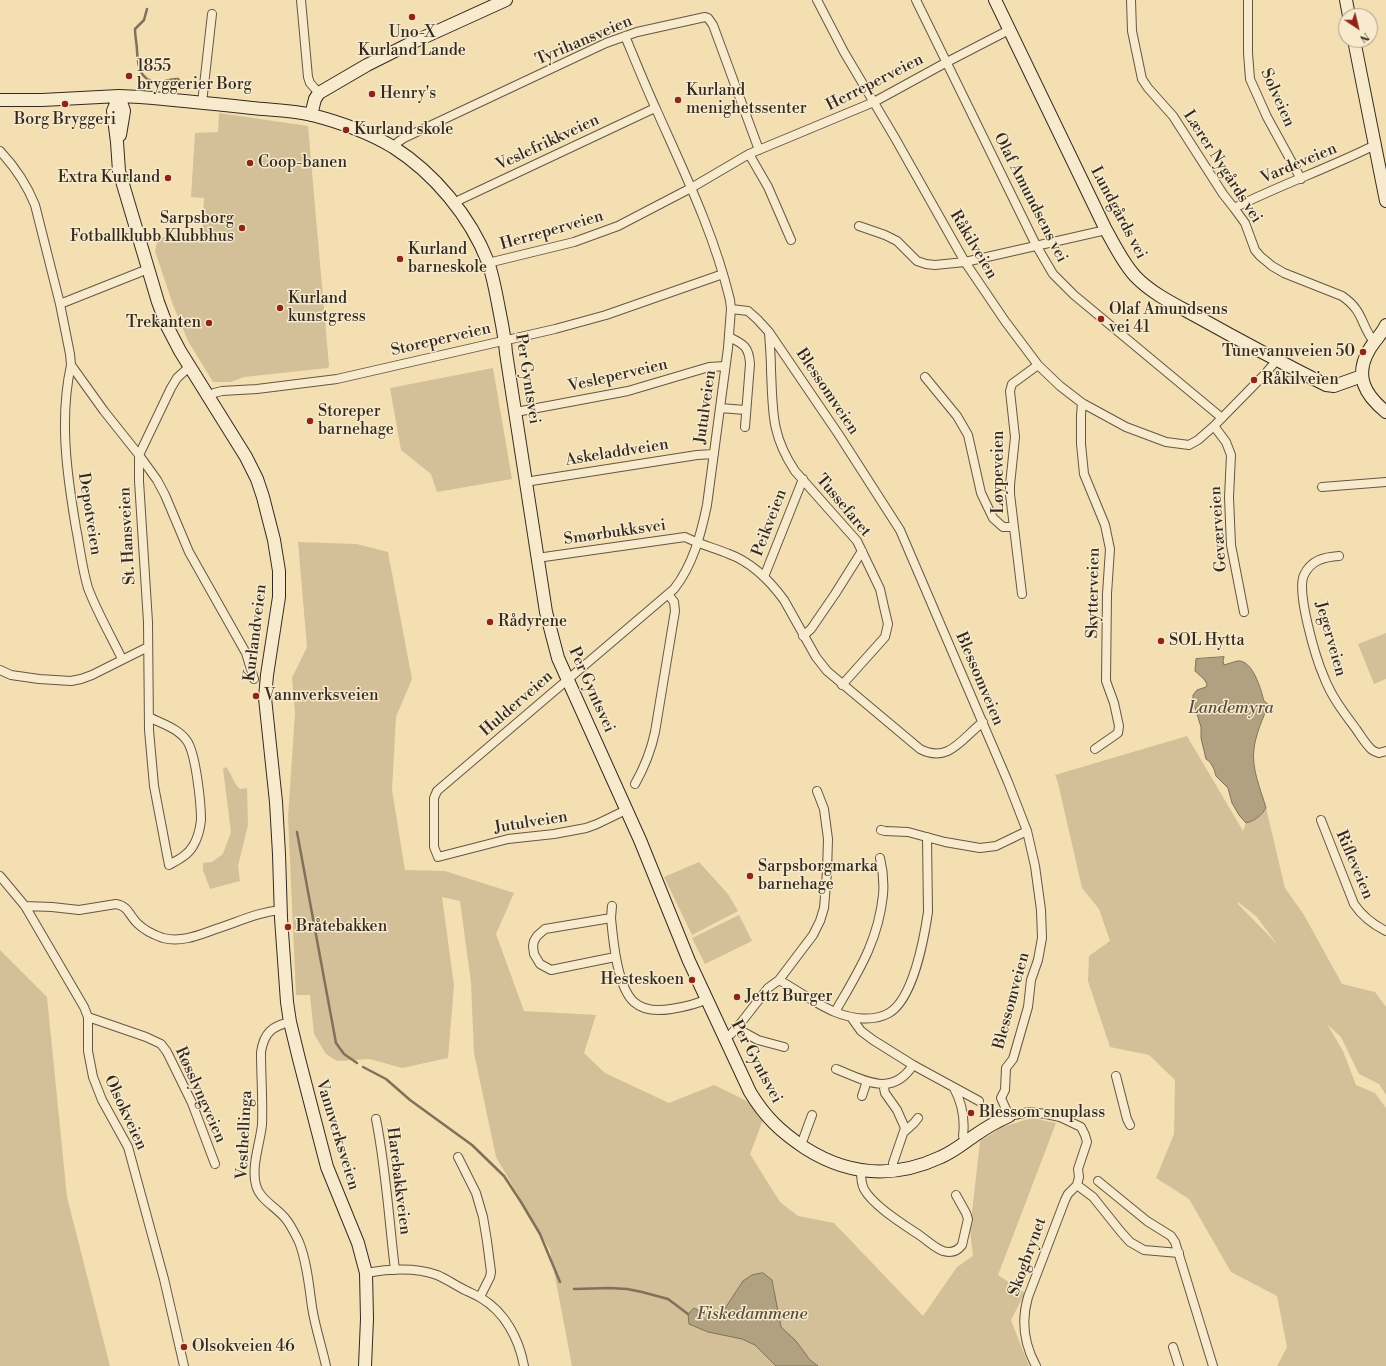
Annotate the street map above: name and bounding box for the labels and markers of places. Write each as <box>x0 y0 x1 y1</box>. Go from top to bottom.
marker: Uno-X Kurland Lande <box>407 12 417 22</box>
place label: Uno-X Kurland Lande <box>358 23 466 61</box>
place label: 1855 bryggerier Borg <box>137 57 252 95</box>
marker: 1855 bryggerier Borg <box>124 71 134 81</box>
place label: Kurland menighetssenter <box>686 81 807 119</box>
place label: Henry's <box>380 84 436 104</box>
marker: Henry's <box>367 89 377 99</box>
marker: Kurland menighetssenter <box>673 95 683 105</box>
marker: Borg Bryggeri <box>60 99 70 109</box>
place label: Borg Bryggeri <box>14 110 116 130</box>
place label: Kurland skole <box>354 120 453 140</box>
marker: Kurland skole <box>341 125 351 135</box>
place label: Coop-banen <box>258 153 347 173</box>
marker: Coop-banen <box>245 158 255 168</box>
place label: Extra Kurland <box>58 168 160 188</box>
marker: Extra Kurland <box>163 173 173 183</box>
place label: Sarpsborg Fotballklubb Klubbhus <box>70 209 234 247</box>
marker: Sarpsborg Fotballklubb Klubbhus <box>237 223 247 233</box>
place label: Kurland barneskole <box>408 240 487 278</box>
marker: Kurland barneskole <box>395 254 405 264</box>
place label: Kurland kunstgress <box>288 289 366 327</box>
place label: Olaf Amundsens vei 41 <box>1109 300 1228 338</box>
marker: Kurland kunstgress <box>275 303 285 313</box>
place label: Trekanten <box>126 313 201 333</box>
marker: Olaf Amundsens vei 41 <box>1096 314 1106 324</box>
marker: Trekanten <box>204 318 214 328</box>
place label: Tunevannveien 50 <box>1222 342 1355 362</box>
marker: Tunevannveien 50 <box>1358 347 1368 357</box>
place label: Råkilveien <box>1262 370 1339 390</box>
marker: Råkilveien <box>1249 375 1259 385</box>
place label: Storeper barnehage <box>318 402 394 440</box>
marker: Storeper barnehage <box>305 416 315 426</box>
place label: Rådyrene <box>498 612 567 632</box>
marker: Rådyrene <box>485 617 495 627</box>
place label: SOL Hytta <box>1169 631 1245 651</box>
marker: SOL Hytta <box>1156 636 1166 646</box>
place label: Vannverksveien <box>264 686 379 706</box>
marker: Vannverksveien <box>251 691 261 701</box>
place label: Sarpsborgmarka barnehage <box>758 857 878 895</box>
marker: Sarpsborgmarka barnehage <box>745 871 755 881</box>
place label: Bråtebakken <box>296 917 387 937</box>
marker: Bråtebakken <box>283 922 293 932</box>
place label: Hesteskoen <box>601 970 684 990</box>
marker: Hesteskoen <box>687 975 697 985</box>
place label: Jettz Burger <box>745 987 832 1007</box>
marker: Jettz Burger <box>732 992 742 1002</box>
place label: Blessom snuplass <box>979 1103 1105 1123</box>
marker: Blessom snuplass <box>966 1108 976 1118</box>
place label: Olsokveien 46 <box>192 1337 295 1357</box>
marker: Olsokveien 46 <box>179 1342 189 1352</box>

